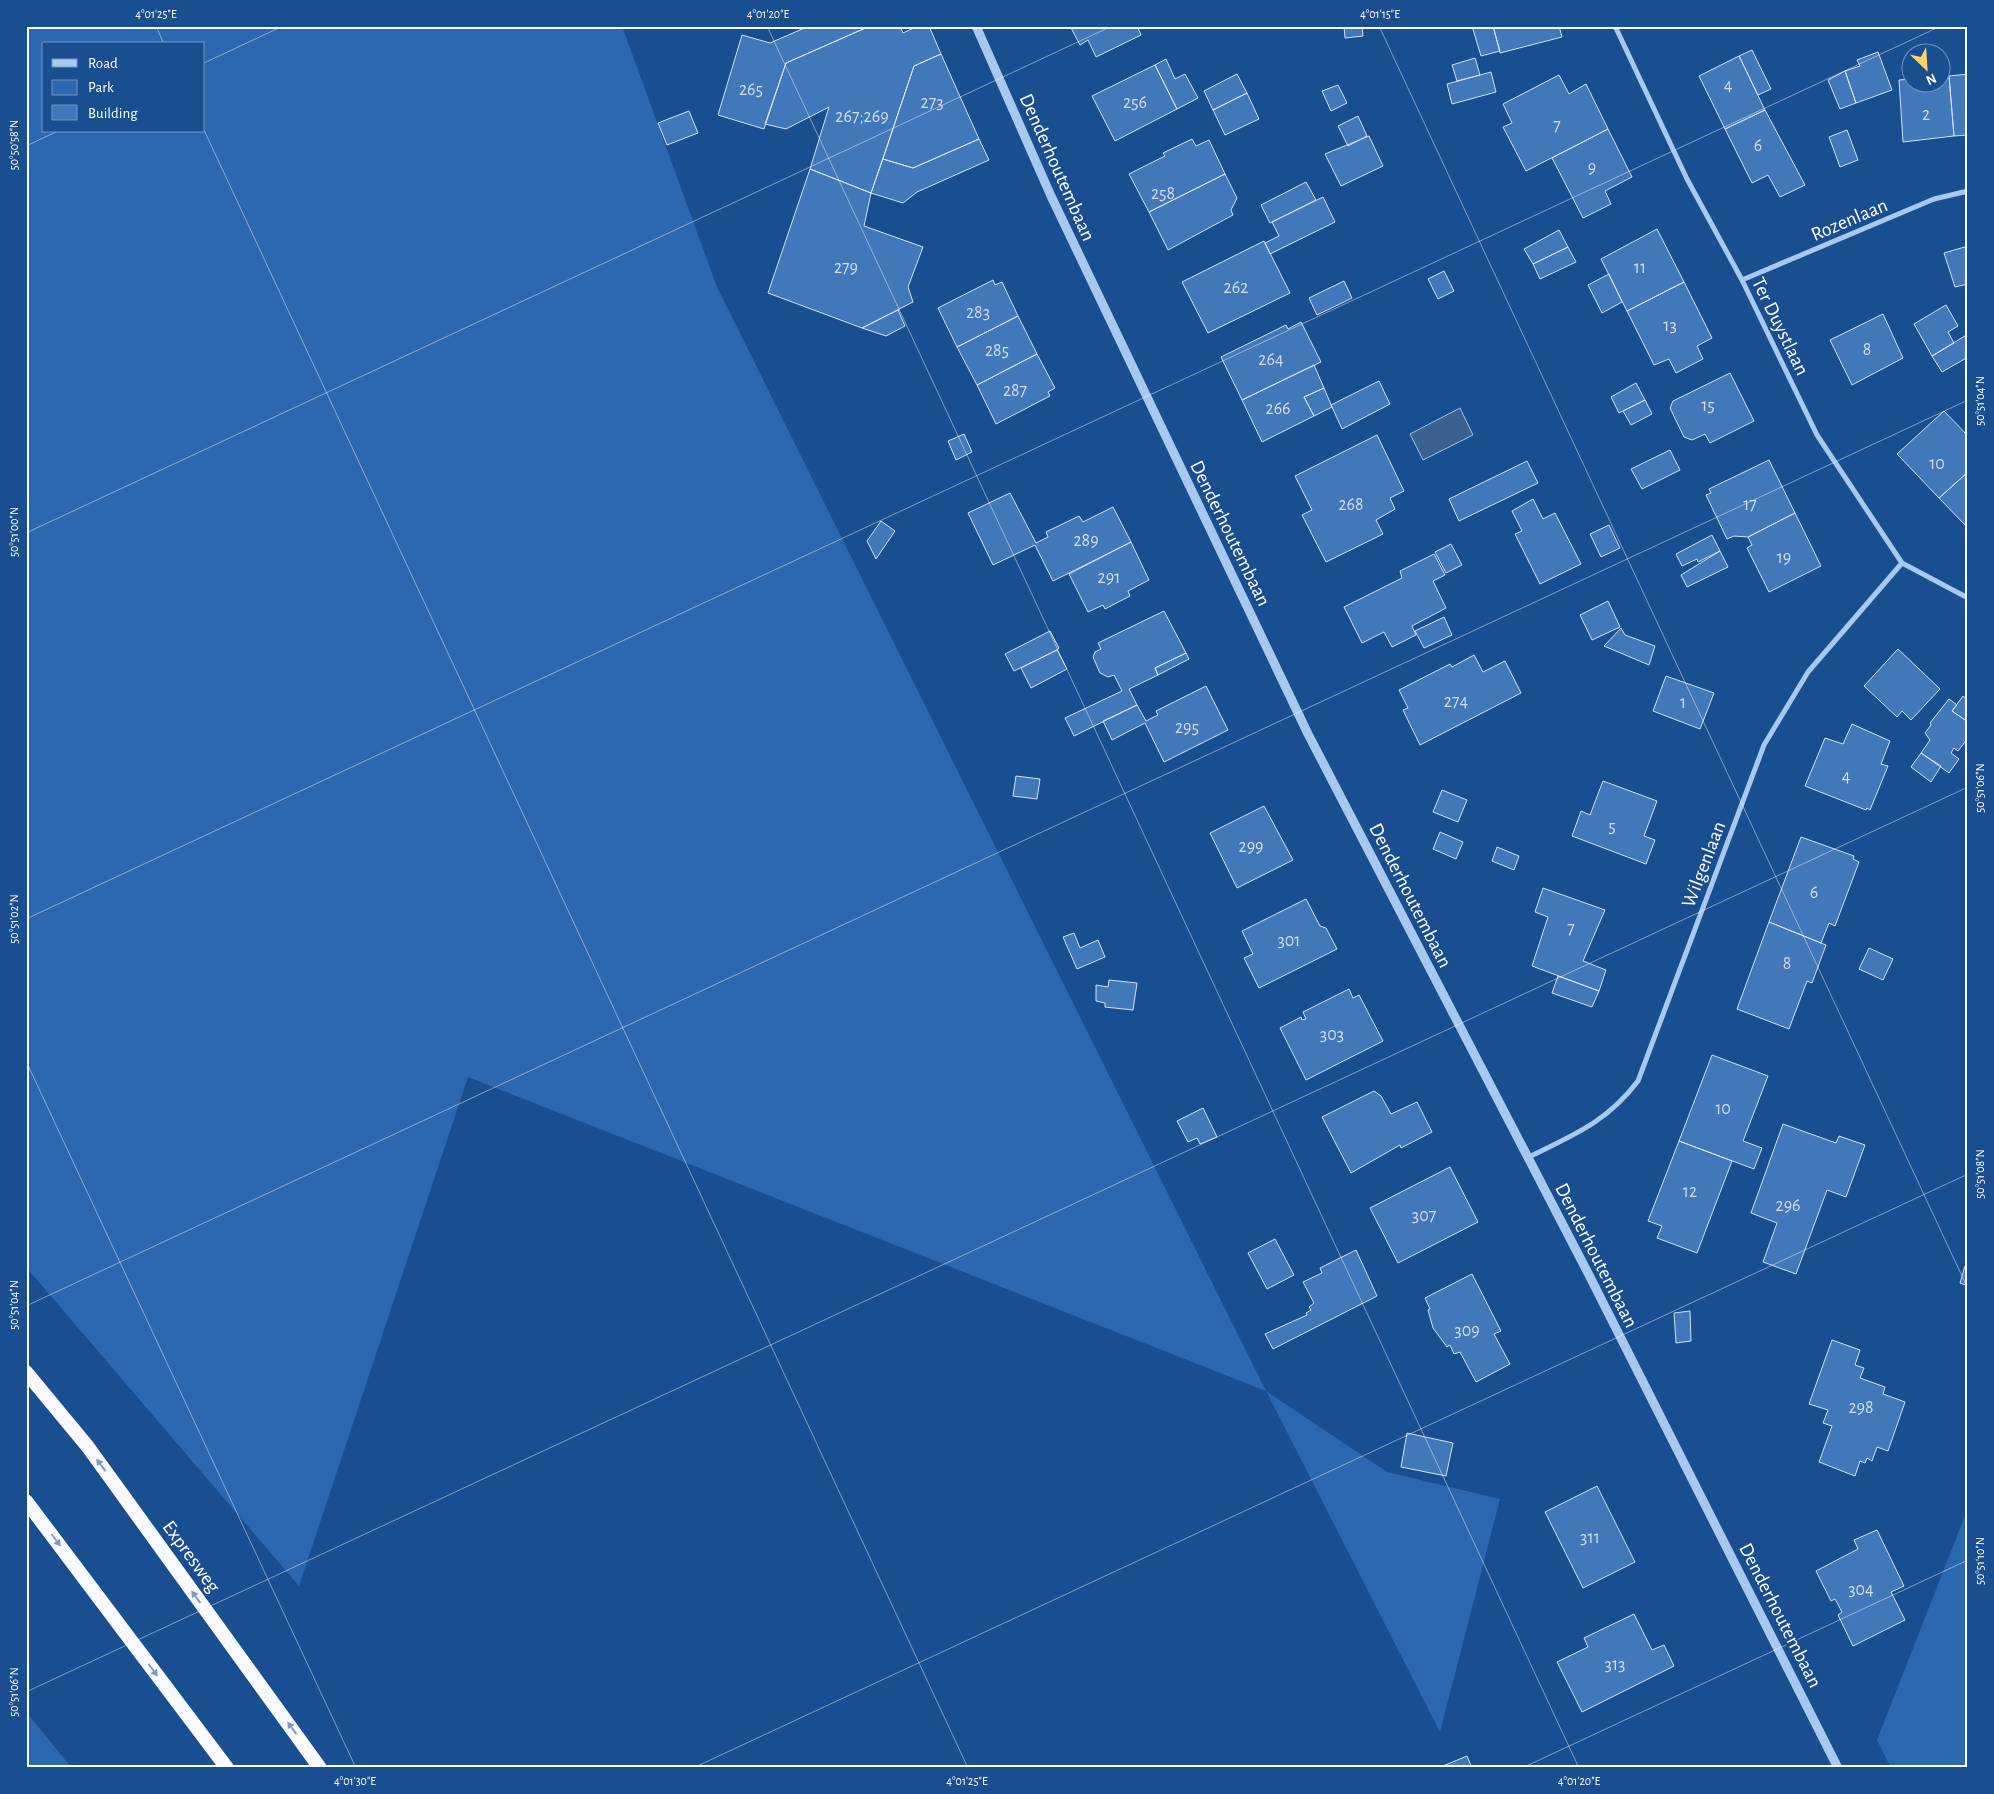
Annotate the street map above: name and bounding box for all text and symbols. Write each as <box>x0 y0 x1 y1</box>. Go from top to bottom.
text: 4°01'25"E <box>135 8 177 20</box>
text: 4°01'20"E <box>747 8 790 20</box>
text: 4°01'15"E <box>1360 8 1400 20</box>
legend <box>42 42 205 132</box>
north arrow <box>1902 42 1952 92</box>
text: Road <box>88 56 118 71</box>
text: N <box>1924 70 1938 87</box>
house number: 4 <box>1724 77 1733 95</box>
text: Park <box>88 80 114 95</box>
house number: 265 <box>739 81 763 99</box>
street label: Denderhoutembaan <box>1016 91 1099 244</box>
house number: 273 <box>920 94 944 112</box>
house number: 256 <box>1123 94 1147 112</box>
text: Building <box>88 106 138 121</box>
house number: 2 <box>1922 106 1930 124</box>
house number: 267;269 <box>835 108 889 126</box>
house number: 7 <box>1553 117 1561 135</box>
text: 50°50'58"N <box>8 120 20 170</box>
house number: 6 <box>1754 137 1762 155</box>
house number: 9 <box>1588 159 1596 177</box>
house number: 258 <box>1151 185 1175 203</box>
street label: Rozenlaan <box>1808 195 1891 245</box>
house number: 279 <box>834 259 858 277</box>
house number: 11 <box>1634 259 1646 277</box>
street label: Ter Duystlaan <box>1748 274 1812 379</box>
house number: 262 <box>1224 279 1248 297</box>
house number: 283 <box>966 304 990 322</box>
house number: 13 <box>1663 317 1677 335</box>
house number: 8 <box>1863 341 1871 359</box>
house number: 285 <box>985 342 1009 360</box>
house number: 264 <box>1258 351 1284 369</box>
text: 50°51'04"N <box>1974 376 1986 426</box>
house number: 287 <box>1003 382 1027 400</box>
house number: 15 <box>1701 397 1715 415</box>
house number: 266 <box>1265 400 1291 418</box>
house number: 10 <box>1929 455 1945 473</box>
street label: Denderhoutembaan <box>1186 458 1274 609</box>
house number: 268 <box>1338 496 1364 514</box>
house number: 17 <box>1743 496 1757 514</box>
text: 50°51'00"N <box>8 507 20 557</box>
house number: 289 <box>1073 532 1099 550</box>
house number: 19 <box>1777 549 1791 567</box>
house number: 291 <box>1098 569 1120 587</box>
house number: 274 <box>1444 693 1469 711</box>
house number: 1 <box>1680 694 1686 712</box>
house number: 295 <box>1175 719 1199 737</box>
text: 50°51'06"N <box>1974 763 1986 813</box>
house number: 4 <box>1842 768 1851 786</box>
house number: 5 <box>1608 818 1616 836</box>
street label: Wilgenlaan <box>1678 819 1729 910</box>
street label: Denderhoutembaan <box>1365 820 1455 971</box>
house number: 299 <box>1238 838 1264 856</box>
house number: 6 <box>1810 884 1818 902</box>
text: 50°51'02"N <box>8 894 20 944</box>
house number: 7 <box>1567 920 1575 938</box>
house number: 301 <box>1277 932 1301 950</box>
house number: 8 <box>1783 955 1791 973</box>
house number: 303 <box>1320 1026 1344 1044</box>
house number: 10 <box>1715 1100 1731 1118</box>
text: 50°51'08"N <box>1974 1149 1986 1199</box>
street label: Denderhoutembaan <box>1551 1180 1641 1331</box>
house number: 12 <box>1683 1183 1697 1201</box>
house number: 296 <box>1775 1197 1801 1215</box>
house number: 307 <box>1412 1207 1436 1225</box>
text: 50°51'04"N <box>8 1280 20 1330</box>
house number: 309 <box>1454 1322 1480 1340</box>
house number: 298 <box>1848 1399 1874 1417</box>
one-way arrow <box>96 1458 106 1472</box>
street label: Expresweg <box>159 1517 224 1596</box>
house number: 311 <box>1580 1529 1600 1547</box>
one-way arrow <box>50 1533 61 1546</box>
text: 50°51'10"N <box>1974 1537 1986 1585</box>
street label: Denderhoutembaan <box>1735 1540 1825 1691</box>
house number: 304 <box>1848 1581 1874 1599</box>
one-way arrow <box>191 1590 201 1604</box>
house number: 313 <box>1604 1656 1626 1674</box>
one-way arrow <box>148 1663 158 1677</box>
text: 50°51'06"N <box>8 1667 20 1717</box>
one-way arrow <box>287 1721 297 1735</box>
text: 4°01'30"E <box>334 1775 376 1787</box>
text: 4°01'25"E <box>946 1775 988 1787</box>
text: 4°01'20"E <box>1558 1775 1601 1787</box>

